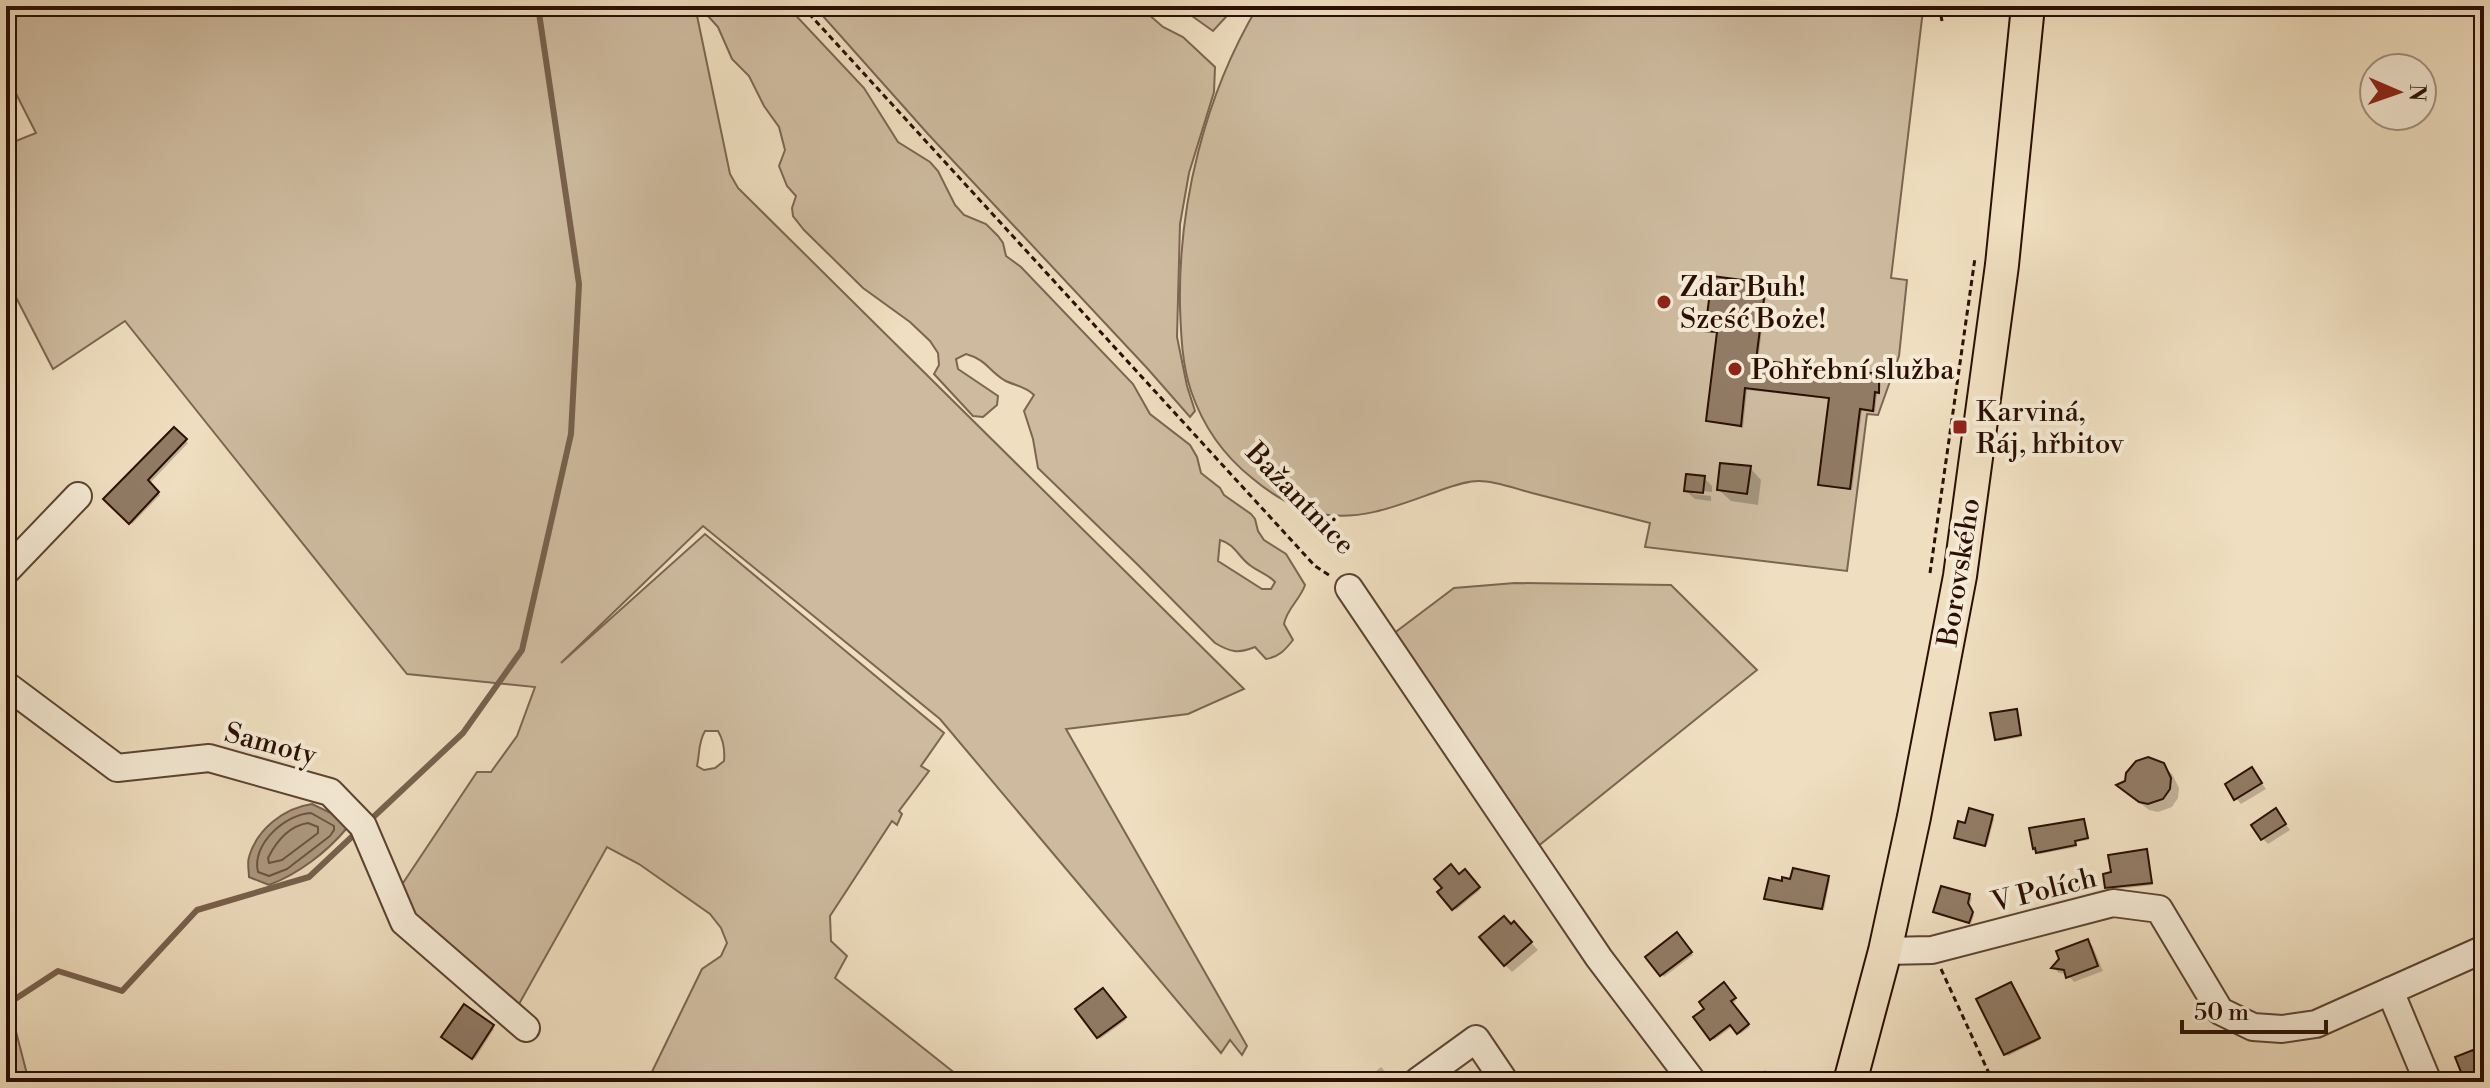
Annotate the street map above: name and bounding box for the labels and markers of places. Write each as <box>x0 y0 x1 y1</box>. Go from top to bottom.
place label: Zdar Buh! Sześć Boże! <box>1680 270 1826 337</box>
marker: Zdar Buh! Sześć Boże! <box>1655 293 1673 311</box>
place label: Pohřební služba <box>1751 353 1955 388</box>
marker: Pohřební služba <box>1726 360 1744 378</box>
place label: Karviná, Ráj, hřbitov <box>1976 395 2125 462</box>
marker: Karviná, Ráj, hřbitov <box>1951 418 1969 436</box>

